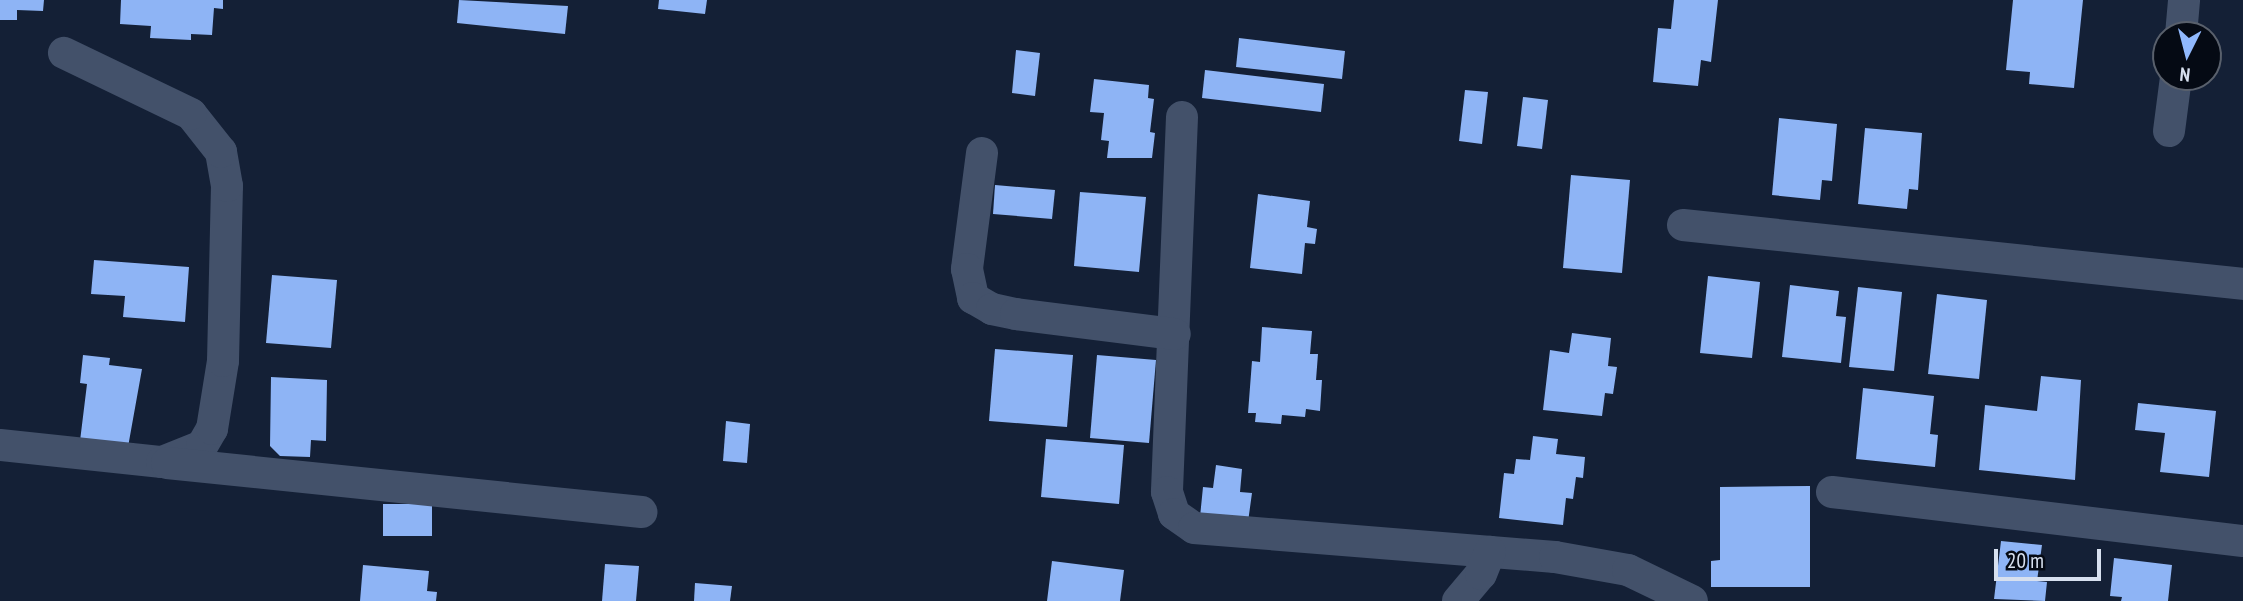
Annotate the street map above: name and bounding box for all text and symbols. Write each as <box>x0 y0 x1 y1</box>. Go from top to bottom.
north arrow <box>2152 21 2222 91</box>
text: N <box>2179 62 2191 87</box>
scale bar <box>1998 534 2105 578</box>
text: 20 m <box>2007 547 2044 574</box>

